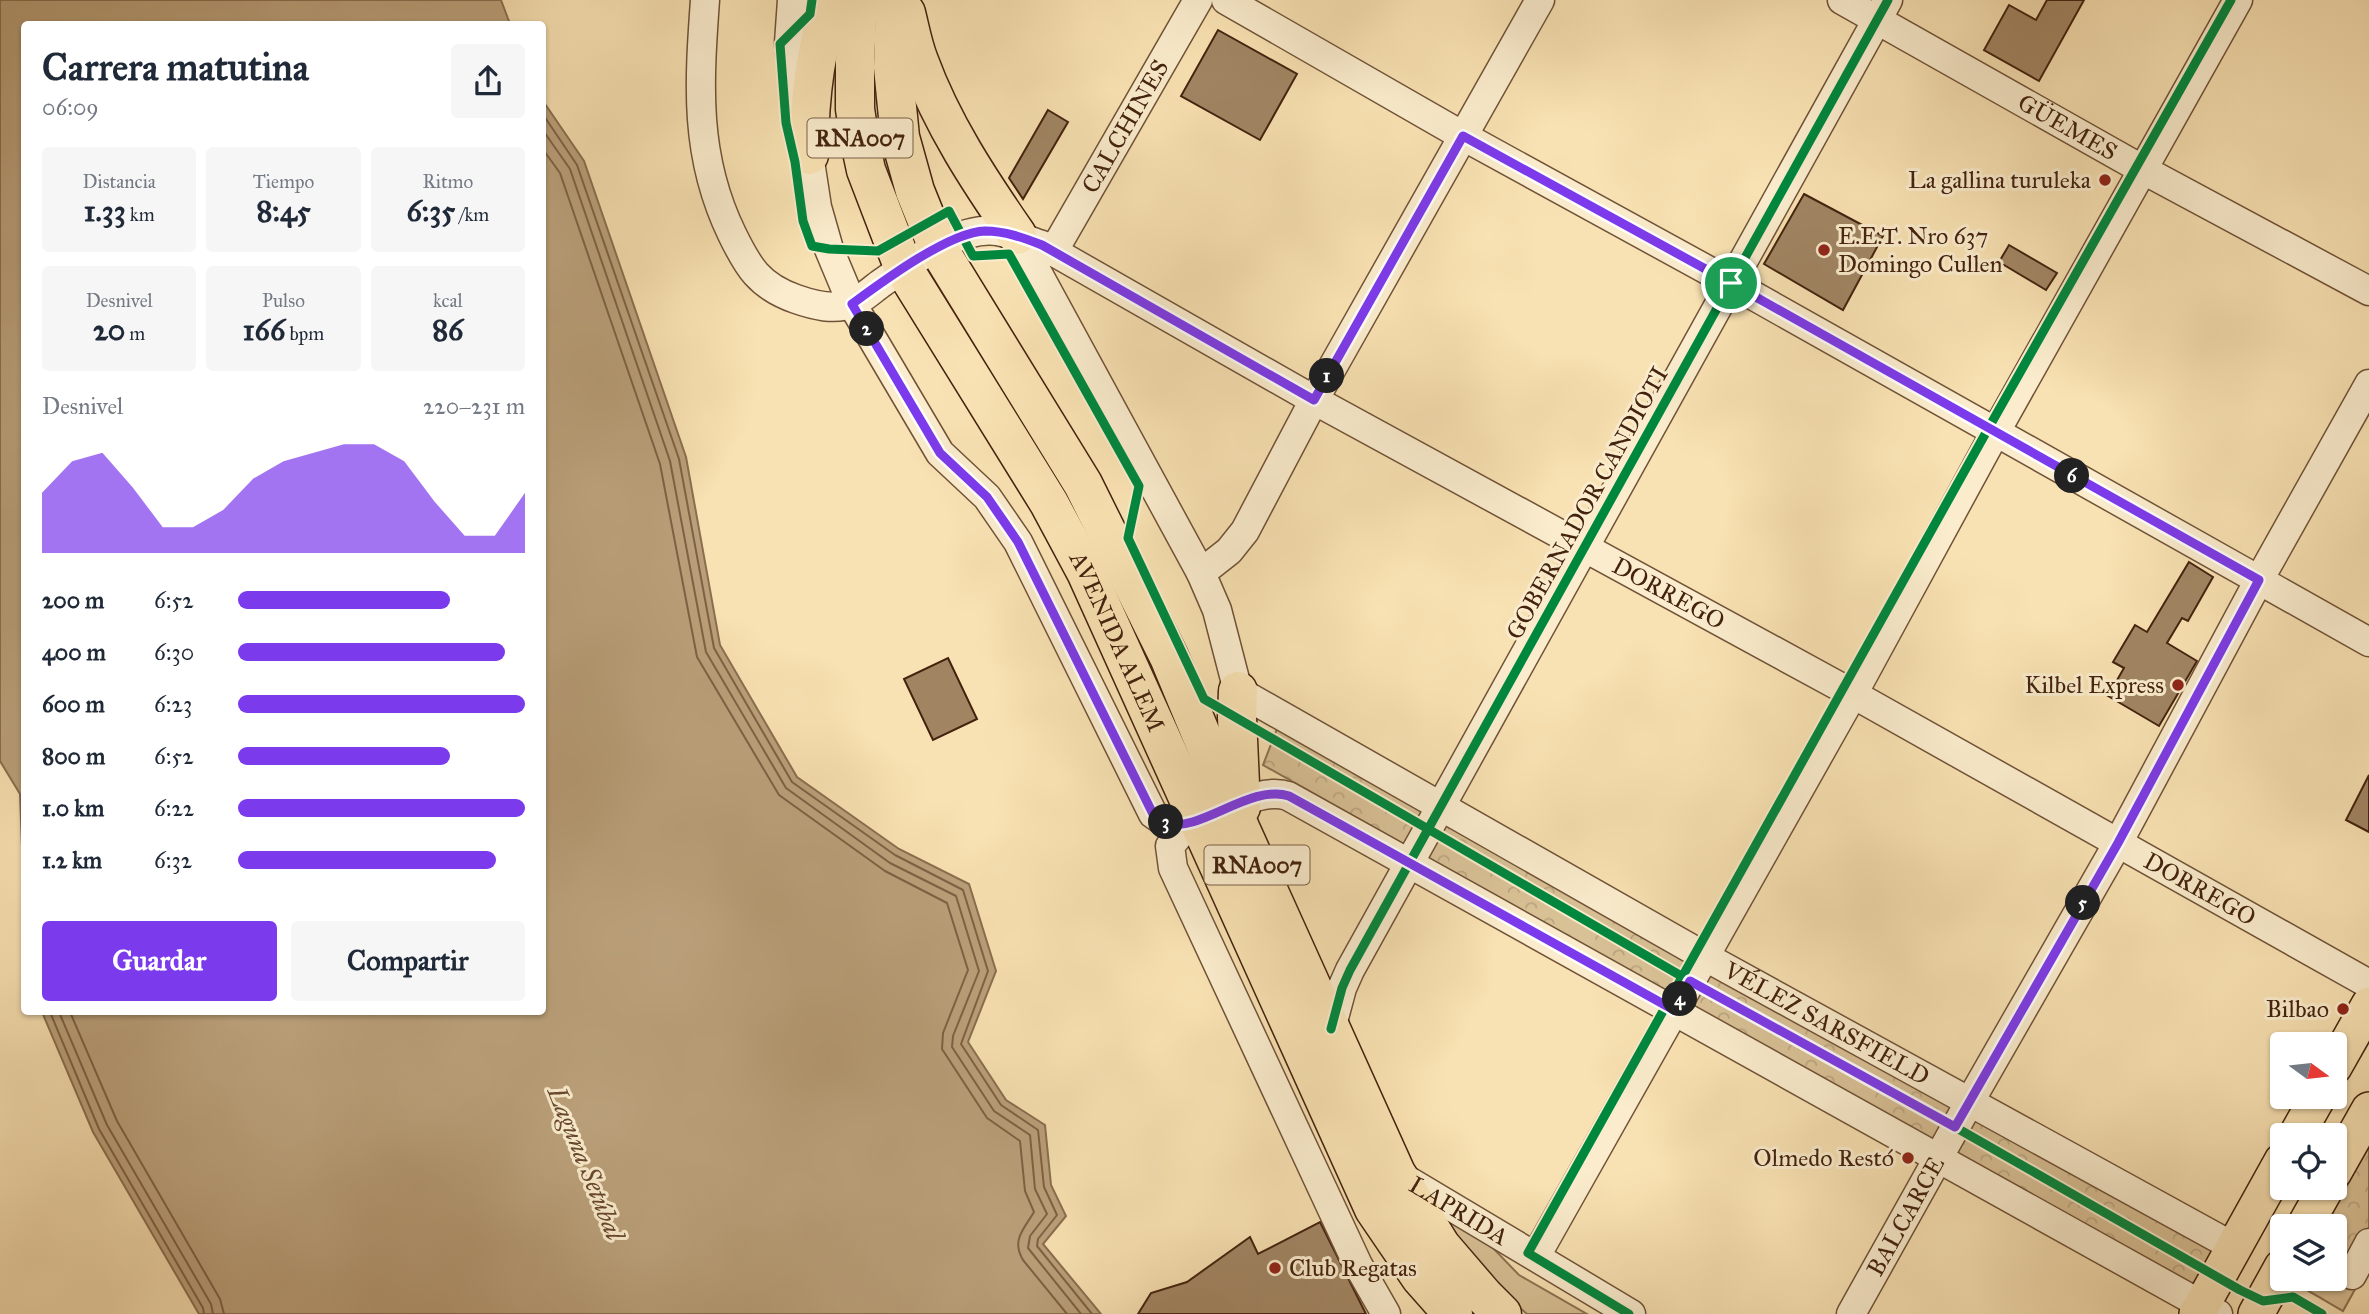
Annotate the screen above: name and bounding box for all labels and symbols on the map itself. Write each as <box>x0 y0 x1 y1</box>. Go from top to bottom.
street label: CALCHINES <box>1075 54 1175 198</box>
street label: GÜEMES <box>2013 87 2123 167</box>
road number: RNA007 <box>808 119 912 158</box>
place label: La gallina turuleka <box>1908 165 2092 195</box>
marker: La gallina turuleka <box>2097 172 2113 188</box>
place label: E.E.T. Nro 637 Domingo Cullen <box>1838 221 2003 279</box>
marker: E.E.T. Nro 637 Domingo Cullen <box>1816 242 1832 258</box>
pin <box>1701 253 1761 313</box>
pin: 2 <box>850 312 884 346</box>
pin: 1 <box>1310 358 1344 394</box>
street label: GOBERNADOR CANDIOTI <box>1499 361 1675 645</box>
pin: 6 <box>2054 458 2090 494</box>
street label: AVENIDA ALEM <box>1062 546 1171 736</box>
street label: DORREGO <box>1607 551 1730 636</box>
place label: Kilbel Express <box>2024 670 2164 700</box>
marker: Kilbel Express <box>2170 677 2186 693</box>
pin: 3 <box>1148 804 1184 840</box>
road number: RNA007 <box>1204 846 1310 884</box>
street label: DORREGO <box>2139 846 2261 932</box>
pin: 5 <box>2066 886 2100 920</box>
street label: VÉLEZ SARSFIELD <box>1718 955 1935 1092</box>
pin: 4 <box>1662 982 1698 1016</box>
place label: Bilbao <box>2266 994 2329 1024</box>
marker: Bilbao <box>2335 1001 2351 1017</box>
north arrow <box>2270 1032 2347 1110</box>
water label: Laguna Setúbal <box>540 1081 632 1246</box>
place label: Olmedo Restó <box>1753 1143 1894 1173</box>
marker: Olmedo Restó <box>1900 1150 1916 1166</box>
street label: BALCARCE <box>1860 1151 1951 1281</box>
street label: LAPRIDA <box>1404 1170 1514 1252</box>
place label: Club Regatas <box>1289 1253 1417 1283</box>
marker: Club Regatas <box>1267 1260 1283 1276</box>

